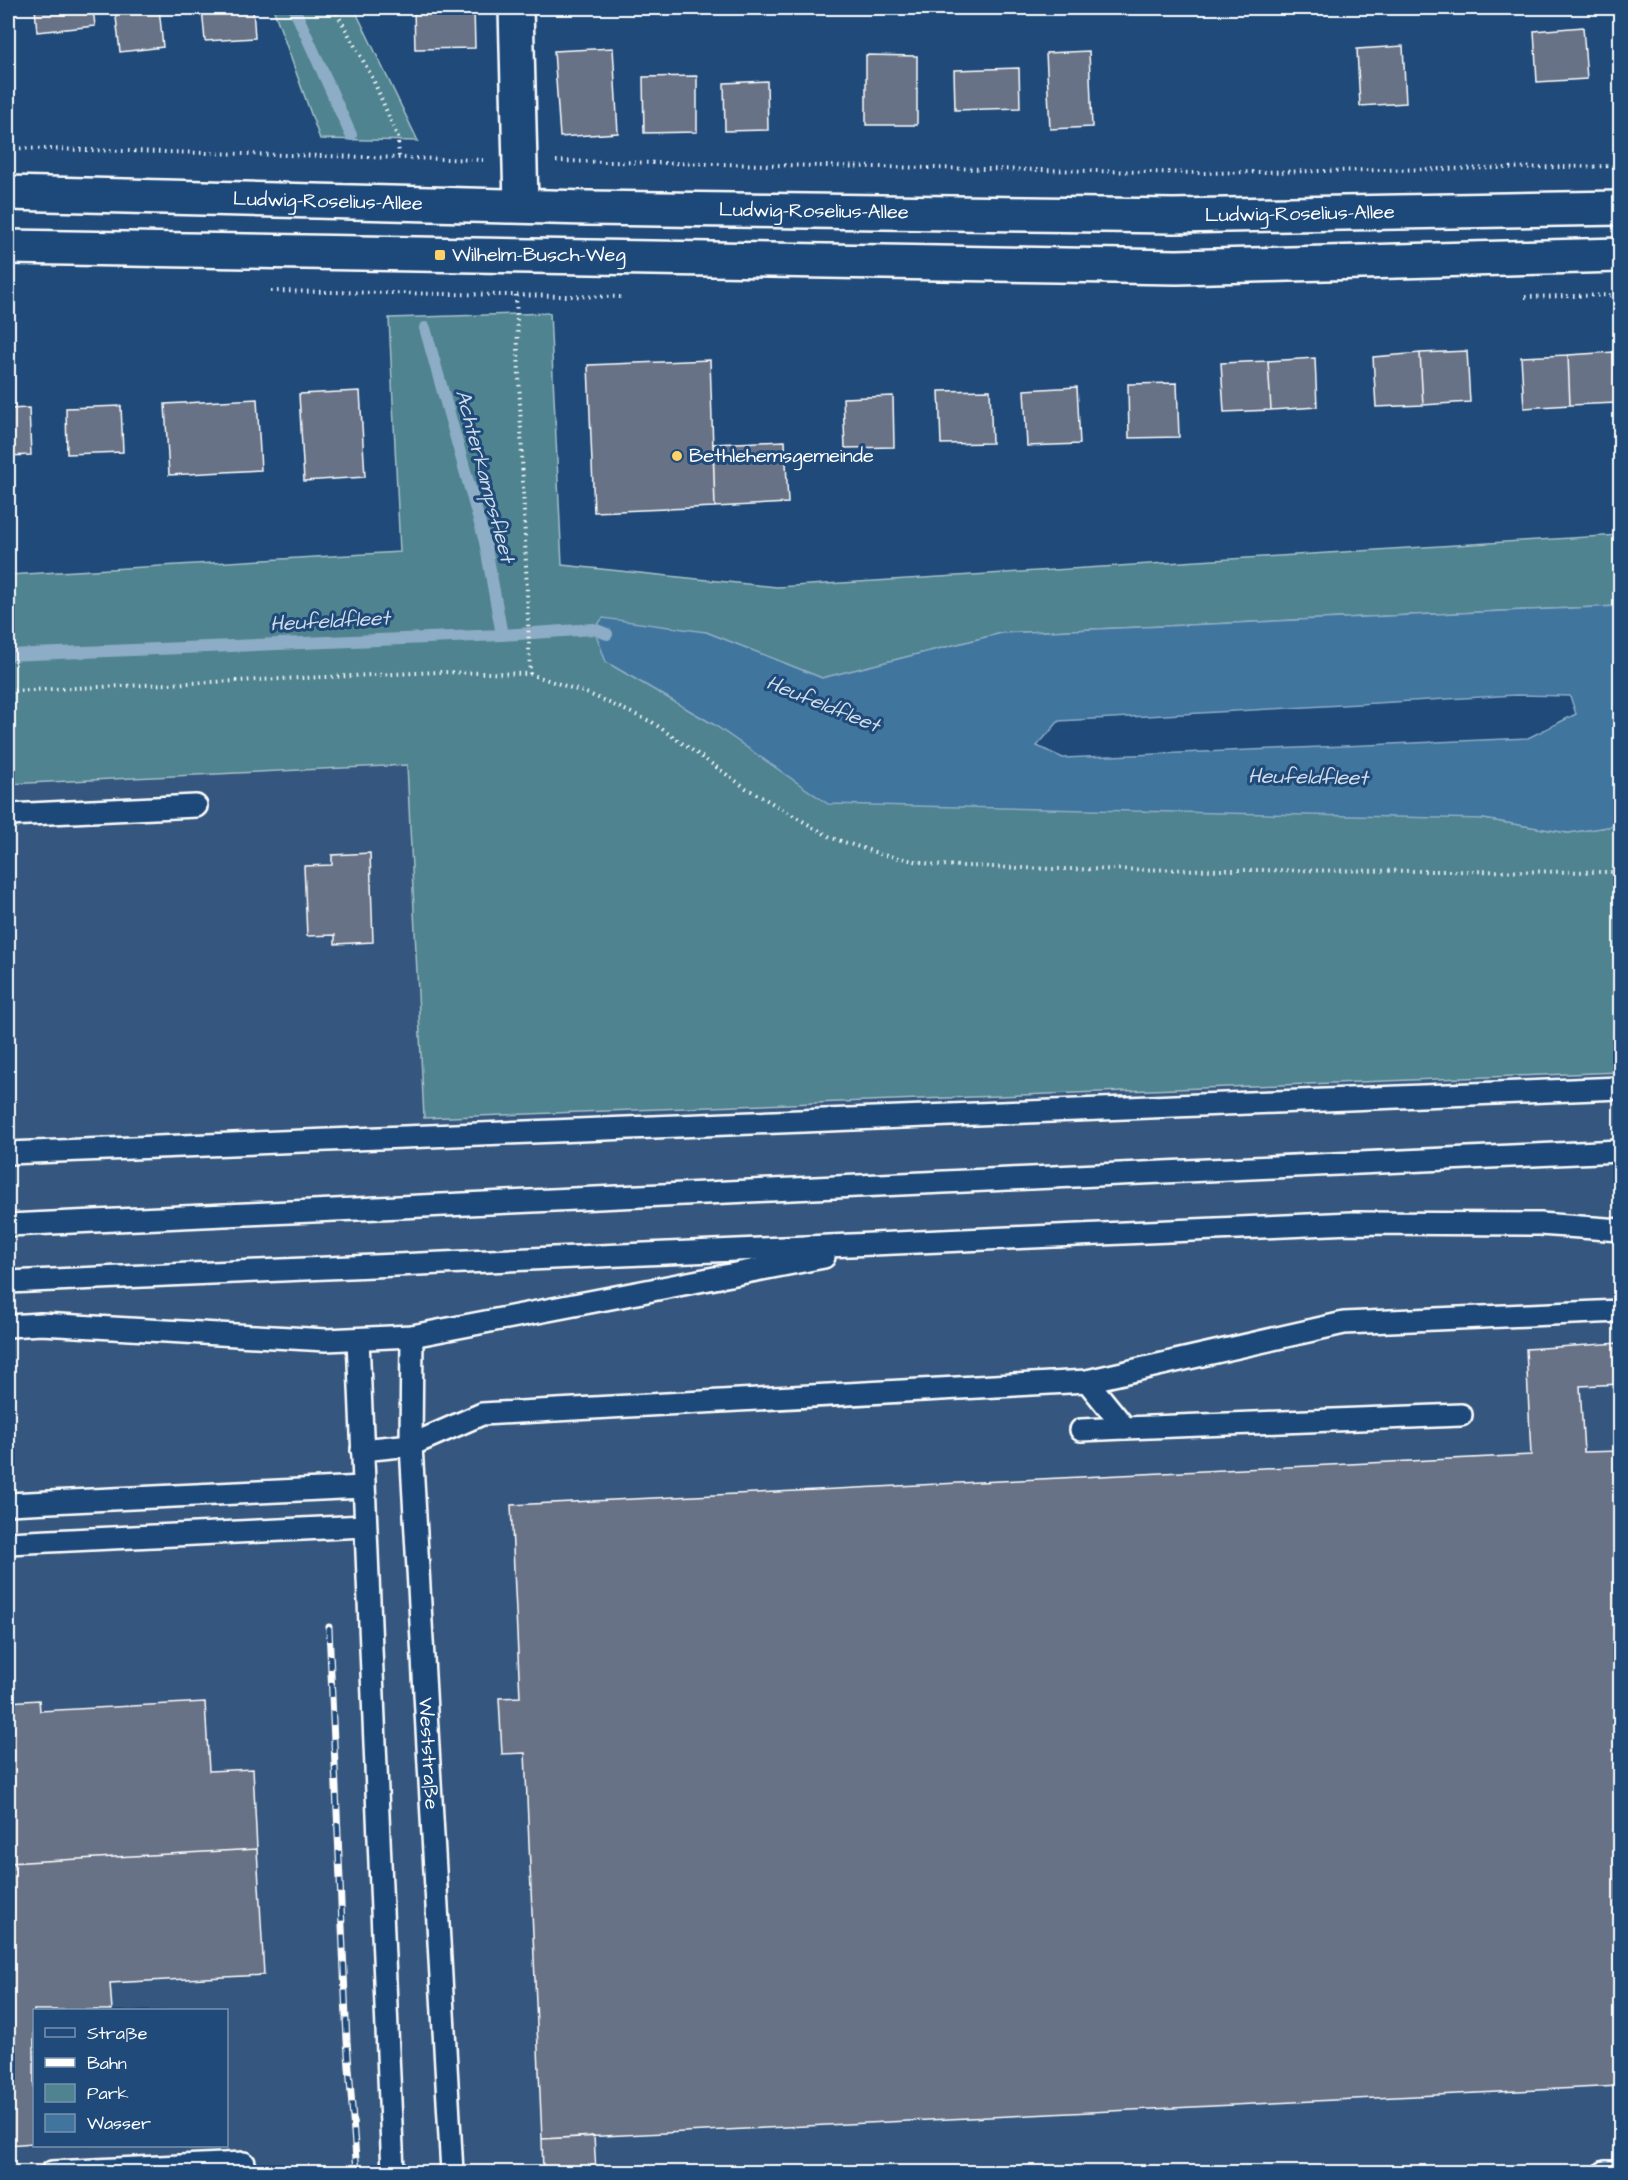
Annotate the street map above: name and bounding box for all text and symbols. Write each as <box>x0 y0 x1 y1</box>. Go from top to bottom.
street label: Ludwig-Roselius-Allee <box>233 185 423 218</box>
street label: Ludwig-Roselius-Allee <box>719 196 909 226</box>
street label: Ludwig-Roselius-Allee <box>1205 198 1395 229</box>
place label: Wilhelm-Busch-Weg <box>452 241 626 270</box>
marker: Wilhelm-Busch-Weg <box>433 248 447 262</box>
water label: Achterkampsfleet <box>448 386 523 568</box>
place label: Bethlehemsgemeinde <box>689 442 874 471</box>
marker: Bethlehemsgemeinde <box>670 449 684 463</box>
water label: Heufeldfleet <box>270 603 393 639</box>
water label: Heufeldfleet <box>762 668 886 741</box>
water label: Heufeldfleet <box>1248 761 1371 793</box>
street label: Weststraße <box>411 1697 446 1810</box>
legend <box>33 2009 228 2147</box>
text: Straße <box>87 2021 148 2046</box>
text: Bahn <box>87 2051 127 2076</box>
text: Park <box>87 2081 129 2106</box>
text: Wasser <box>87 2111 151 2136</box>

